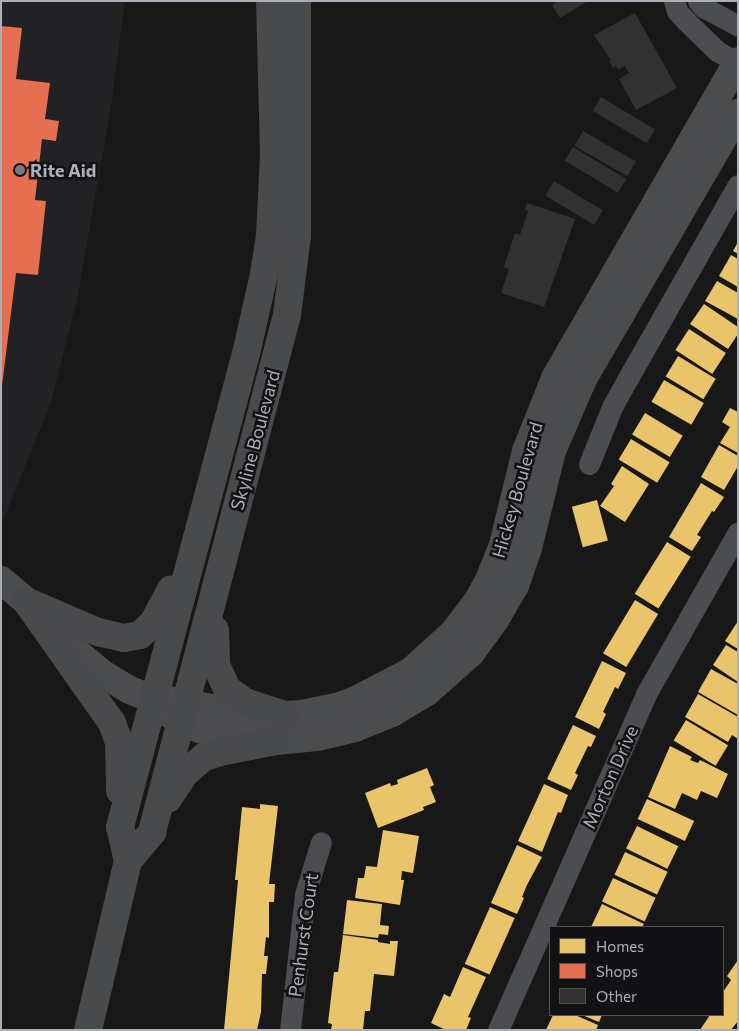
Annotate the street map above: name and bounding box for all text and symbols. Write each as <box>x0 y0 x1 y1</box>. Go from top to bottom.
place label: Rite Aid <box>30 159 96 181</box>
marker: Rite Aid <box>14 164 26 176</box>
street label: Skyline Boulevard <box>226 368 284 512</box>
street label: Hickey Boulevard <box>487 420 547 560</box>
street label: Morton Drive <box>578 722 642 832</box>
street label: Penhurst Court <box>284 872 322 998</box>
legend <box>549 926 724 1016</box>
text: Homes <box>596 937 644 955</box>
text: Shops <box>596 962 638 980</box>
text: Other <box>596 987 637 1005</box>

